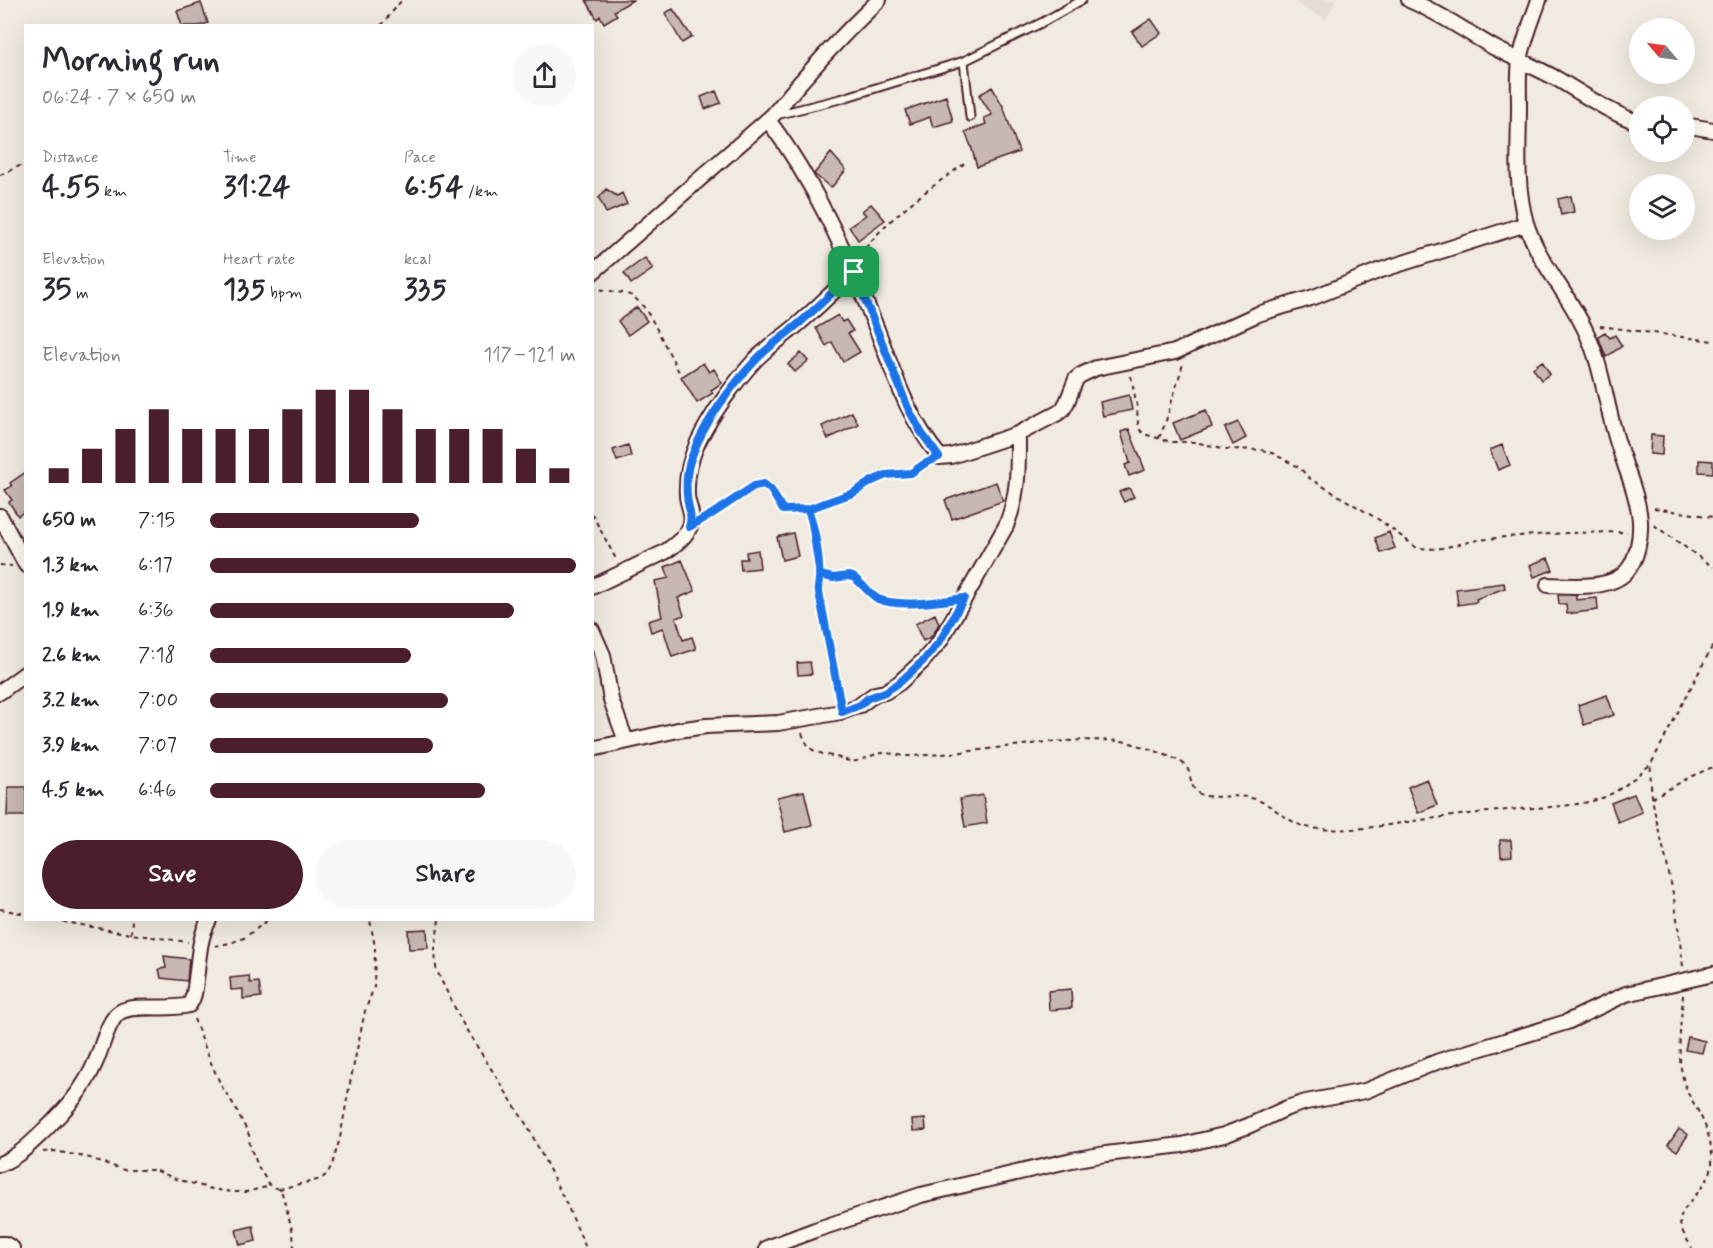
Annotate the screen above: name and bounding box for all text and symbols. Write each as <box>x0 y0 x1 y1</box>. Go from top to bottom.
north arrow <box>1629 18 1695 84</box>
map controls <box>1629 18 1695 240</box>
text: Morning run <box>42 39 220 83</box>
button: share <box>513 44 576 107</box>
text: 06:24 · 7 × 650 m <box>42 84 196 111</box>
button: locate <box>1629 96 1695 162</box>
text: Distance <box>42 147 98 168</box>
text: Time <box>223 147 257 168</box>
text: Pace <box>404 147 436 168</box>
text: 4.55 <box>42 168 100 207</box>
text: 31:24 <box>223 168 290 207</box>
text: 6:54 <box>404 168 464 207</box>
button: layers <box>1629 174 1695 240</box>
text: km <box>100 181 127 202</box>
text: /km <box>464 181 498 202</box>
pin <box>828 246 879 297</box>
text: Elevation <box>42 249 105 270</box>
text: Heart rate <box>223 249 295 270</box>
text: kcal <box>404 249 431 270</box>
icon: arrive <box>837 255 870 288</box>
text: 35 <box>42 270 72 309</box>
text: 135 <box>223 270 266 309</box>
text: 335 <box>404 270 447 309</box>
text: m <box>72 283 89 304</box>
text: bpm <box>266 283 302 304</box>
text: Elevation <box>42 342 121 369</box>
text: 117–121 m <box>483 342 576 369</box>
text: 650 m <box>42 507 96 534</box>
text: 7:15 <box>138 507 175 534</box>
text: 1.3 km <box>42 552 99 579</box>
text: 6:17 <box>138 552 173 579</box>
text: 1.9 km <box>42 597 100 624</box>
text: 6:36 <box>138 597 174 624</box>
text: 2.6 km <box>42 642 101 669</box>
text: 7:18 <box>138 642 175 669</box>
text: 3.2 km <box>42 687 100 714</box>
text: 7:00 <box>138 687 178 714</box>
text: 3.9 km <box>42 732 100 759</box>
text: 7:07 <box>138 732 177 759</box>
text: 4.5 km <box>42 777 104 804</box>
text: 6:46 <box>138 777 176 804</box>
button: Save <box>42 840 303 909</box>
button: Share <box>315 840 576 909</box>

